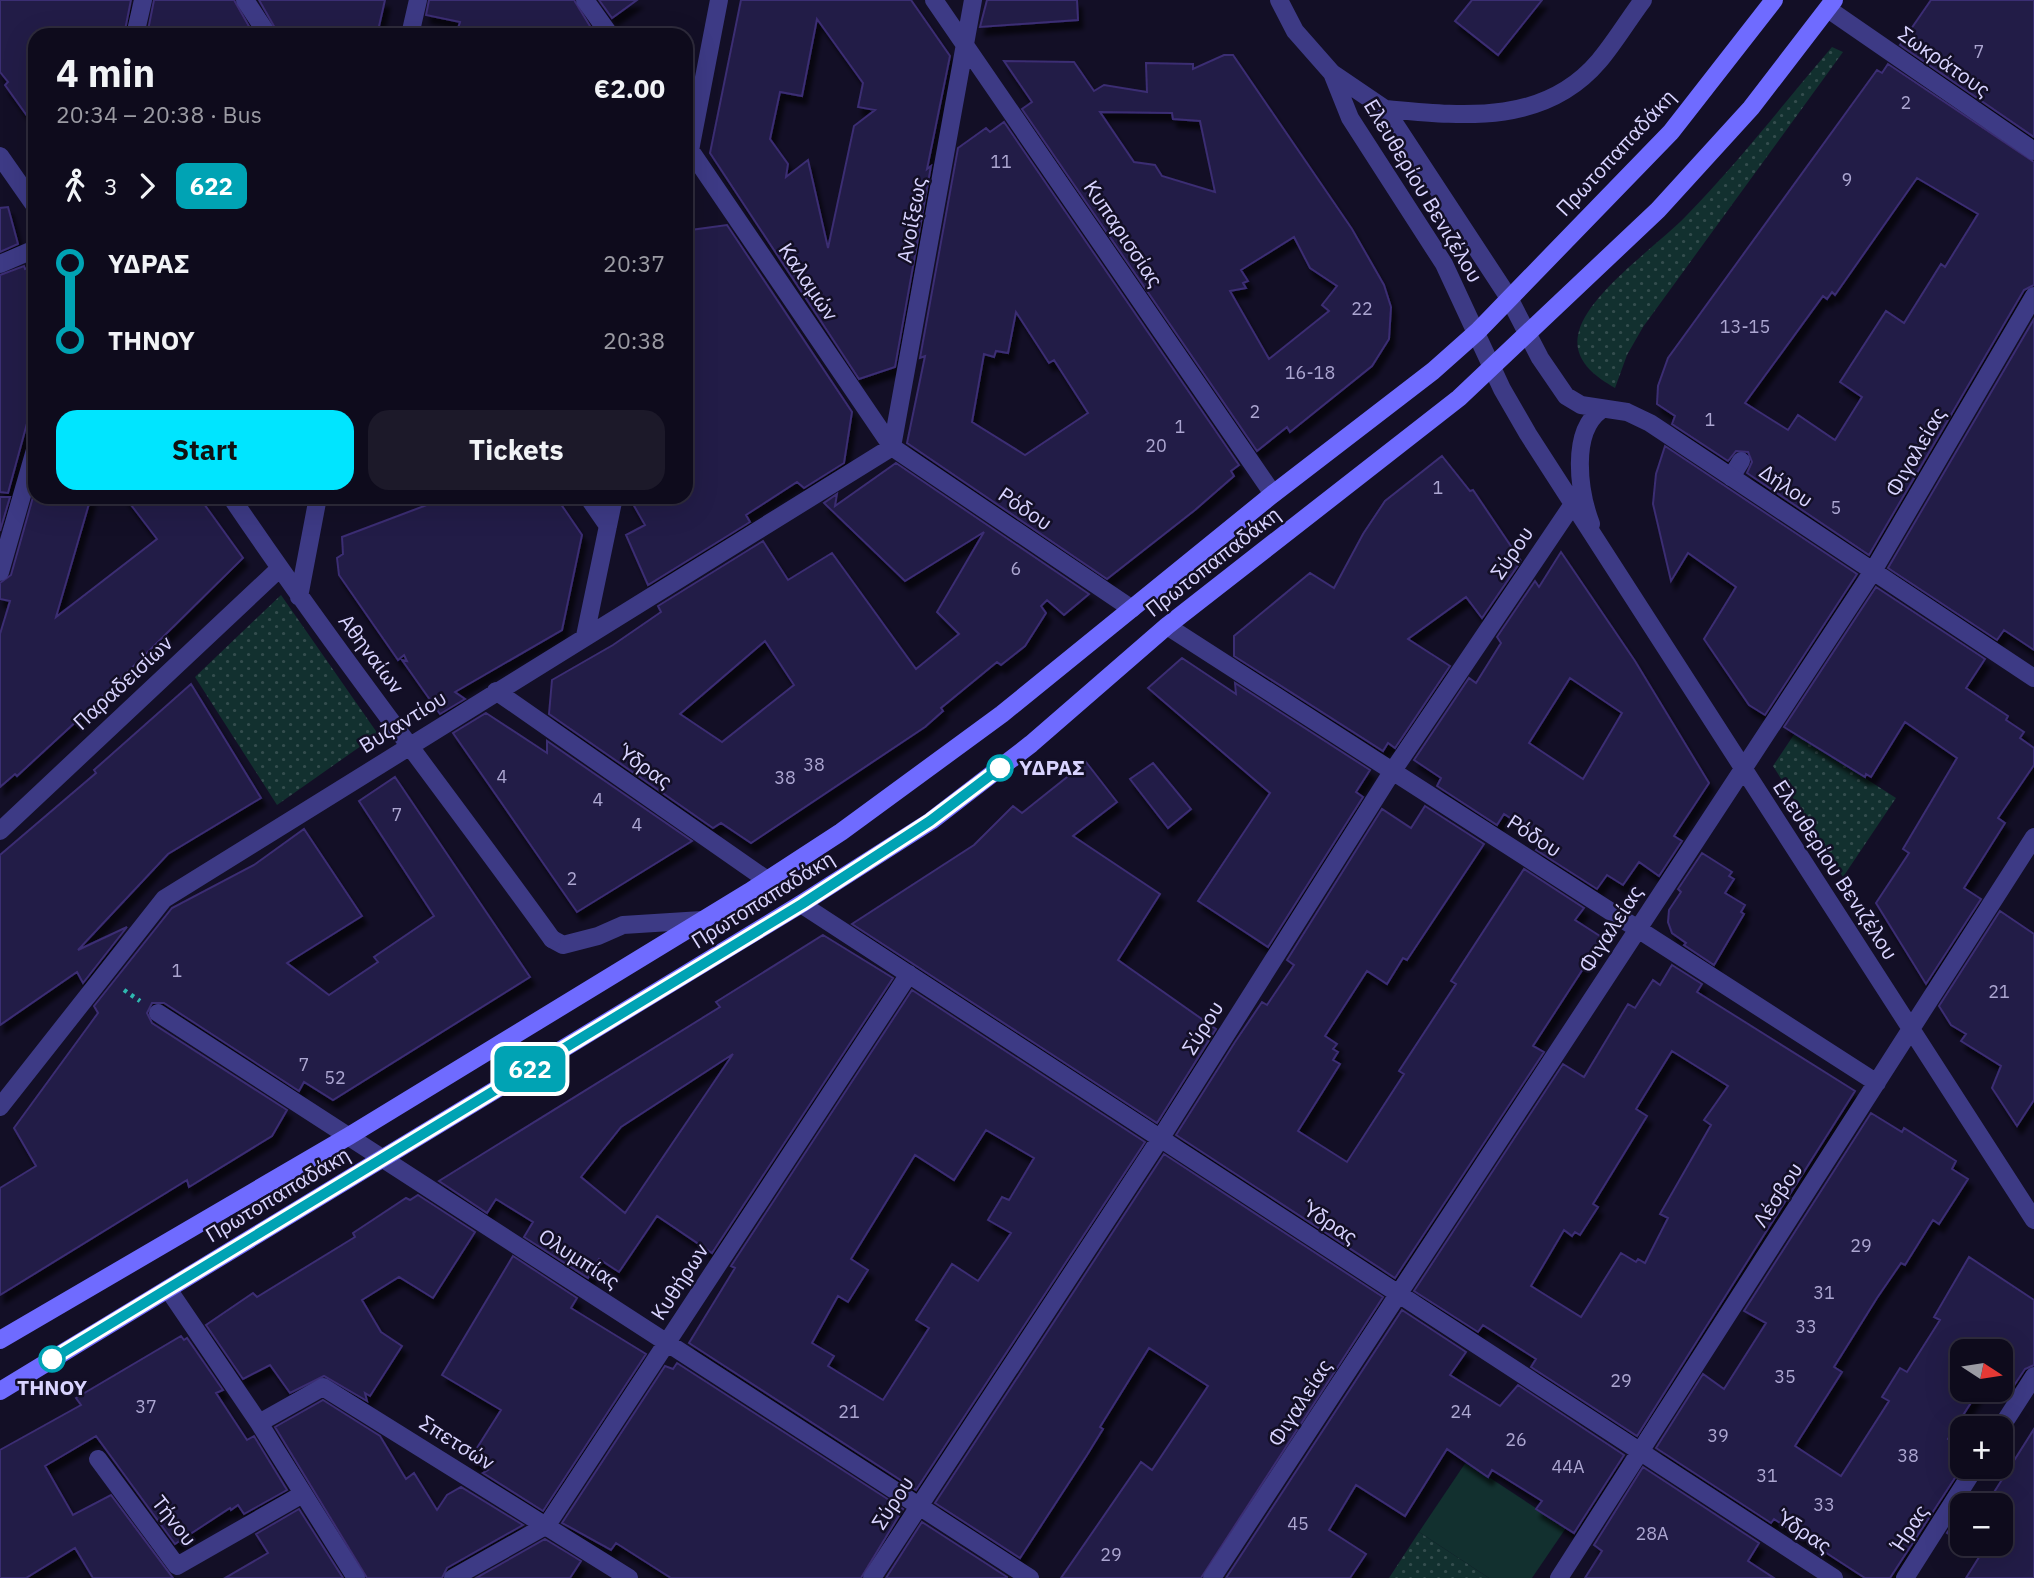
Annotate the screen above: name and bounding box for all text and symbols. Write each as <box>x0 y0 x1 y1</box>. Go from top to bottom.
street label: Σωκράτους <box>1893 19 1996 103</box>
house number: 7 <box>1974 40 1984 63</box>
text: 4 min <box>56 48 155 97</box>
text: €2.00 <box>594 71 665 105</box>
street label: Πρωτοπαπαδάκη <box>1549 83 1681 222</box>
house number: 2 <box>1901 91 1911 114</box>
street label: Ελευθερίου Βενιζέλου <box>1358 93 1490 287</box>
text: 20:34 – 20:38 · Bus <box>56 99 262 129</box>
house number: 11 <box>990 150 1012 173</box>
icon: walk <box>56 167 94 205</box>
icon: forward <box>128 167 166 205</box>
house number: 9 <box>1842 168 1852 191</box>
text: 622 <box>190 170 233 202</box>
text: 3 <box>104 171 118 201</box>
street label: Κυπαρισσίας <box>1078 174 1170 292</box>
street label: Ανοίξεως <box>890 175 932 265</box>
street label: Καλαμών <box>772 237 845 326</box>
text: ΥΔΡΑΣ <box>108 246 190 280</box>
text: 20:37 <box>603 248 665 278</box>
house number: 22 <box>1351 297 1373 320</box>
house number: 13-15 <box>1720 315 1770 338</box>
text: ΤΗΝΟΥ <box>108 323 195 357</box>
text: 20:38 <box>603 325 665 355</box>
house number: 16-18 <box>1285 361 1335 384</box>
house number: 2 <box>1250 400 1260 423</box>
street label: Φιγαλείας <box>1878 402 1952 501</box>
house number: 1 <box>1705 408 1715 431</box>
button: Start <box>56 410 354 490</box>
button: Tickets <box>368 410 665 490</box>
house number: 1 <box>1175 415 1185 438</box>
house number: 20 <box>1145 434 1167 457</box>
street label: Δήλου <box>1754 457 1819 513</box>
house number: 1 <box>1433 476 1443 499</box>
street label: Ρόδου <box>993 480 1058 536</box>
house number: 5 <box>1831 496 1841 519</box>
street label: Πρωτοπαπαδάκη <box>1139 500 1286 623</box>
street label: Σύρου <box>1483 520 1539 584</box>
house number: 6 <box>1011 557 1021 580</box>
street label: Αθηναίων <box>333 608 411 699</box>
street label: Παραδεισίων <box>67 629 178 736</box>
street label: Βυζαντίου <box>353 683 452 759</box>
street label: Ύδρας <box>612 737 678 795</box>
house number: 38 <box>803 753 825 776</box>
place label: ΥΔΡΑΣ <box>1019 753 1085 781</box>
marker: ΥΔΡΑΣ <box>987 755 1013 781</box>
house number: 4 <box>497 765 508 788</box>
house number: 38 <box>774 766 796 789</box>
street label: Ελευθερίου Βενιζέλου <box>1767 774 1905 965</box>
house number: 4 <box>593 788 604 811</box>
house number: 7 <box>392 803 402 826</box>
street label: Ρόδου <box>1502 807 1567 863</box>
house number: 4 <box>632 813 643 836</box>
street label: Πρωτοπαπαδάκη <box>685 844 839 955</box>
house number: 2 <box>567 867 577 890</box>
street label: Φιγαλείας <box>1572 879 1649 978</box>
house number: 1 <box>172 959 182 982</box>
house number: 21 <box>1988 980 2010 1003</box>
street label: Σύρου <box>1175 995 1230 1060</box>
line badge: 622 <box>490 1046 570 1092</box>
house number: 7 <box>299 1053 309 1076</box>
text: 622 <box>508 1053 552 1085</box>
house number: 52 <box>324 1066 346 1089</box>
street label: Πρωτοπαπαδάκη <box>200 1140 355 1248</box>
street label: Λέσβου <box>1746 1157 1809 1232</box>
street label: Ύδρας <box>1297 1194 1363 1250</box>
street label: Ολυμπίας <box>534 1222 626 1295</box>
house number: 29 <box>1850 1234 1872 1257</box>
street label: Κυθήρων <box>644 1237 715 1325</box>
house number: 31 <box>1813 1281 1835 1304</box>
house number: 33 <box>1795 1315 1817 1338</box>
north arrow <box>1950 1339 2012 1402</box>
map controls <box>1950 1339 2013 1556</box>
marker: ΤΗΝΟΥ <box>39 1346 65 1372</box>
street label: Φιγαλείας <box>1261 1353 1338 1452</box>
house number: 35 <box>1774 1365 1796 1388</box>
house number: 29 <box>1610 1369 1632 1392</box>
place label: ΤΗΝΟΥ <box>17 1373 87 1401</box>
house number: 37 <box>135 1395 157 1418</box>
house number: 21 <box>838 1400 860 1423</box>
house number: 24 <box>1450 1400 1472 1423</box>
street label: Σπετσών <box>415 1408 501 1476</box>
button: + <box>1950 1416 2013 1479</box>
house number: 39 <box>1707 1424 1729 1447</box>
house number: 26 <box>1505 1428 1527 1451</box>
house number: 38 <box>1897 1444 1919 1467</box>
house number: 44Α <box>1551 1455 1585 1478</box>
house number: 31 <box>1756 1464 1778 1487</box>
street label: Σύρου <box>865 1470 920 1535</box>
street label: Τήνου <box>146 1489 203 1552</box>
house number: 33 <box>1813 1493 1835 1516</box>
button: − <box>1950 1493 2013 1556</box>
street label: Ήρας <box>1883 1499 1935 1557</box>
street label: Ύδρας <box>1771 1503 1837 1559</box>
house number: 45 <box>1287 1512 1309 1535</box>
house number: 28Α <box>1635 1522 1669 1545</box>
house number: 29 <box>1100 1543 1122 1566</box>

